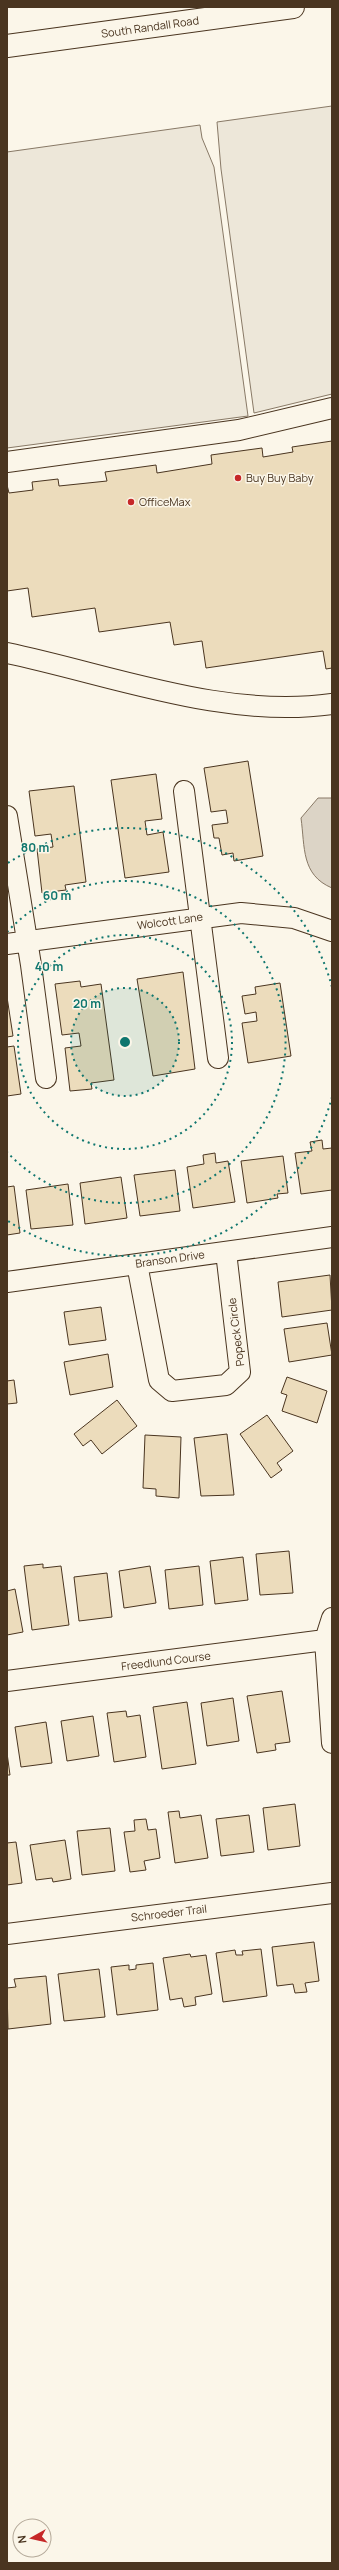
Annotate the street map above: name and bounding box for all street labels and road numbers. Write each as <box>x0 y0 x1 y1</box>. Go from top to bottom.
street label: South Randall Road <box>100 12 200 41</box>
street label: Wolcott Lane <box>136 908 204 933</box>
street label: Branson Drive <box>134 1246 206 1271</box>
street label: Popeck Circle <box>224 1296 247 1367</box>
street label: Freedlund Course <box>120 1648 212 1673</box>
street label: Schroeder Trail <box>130 1900 208 1925</box>

